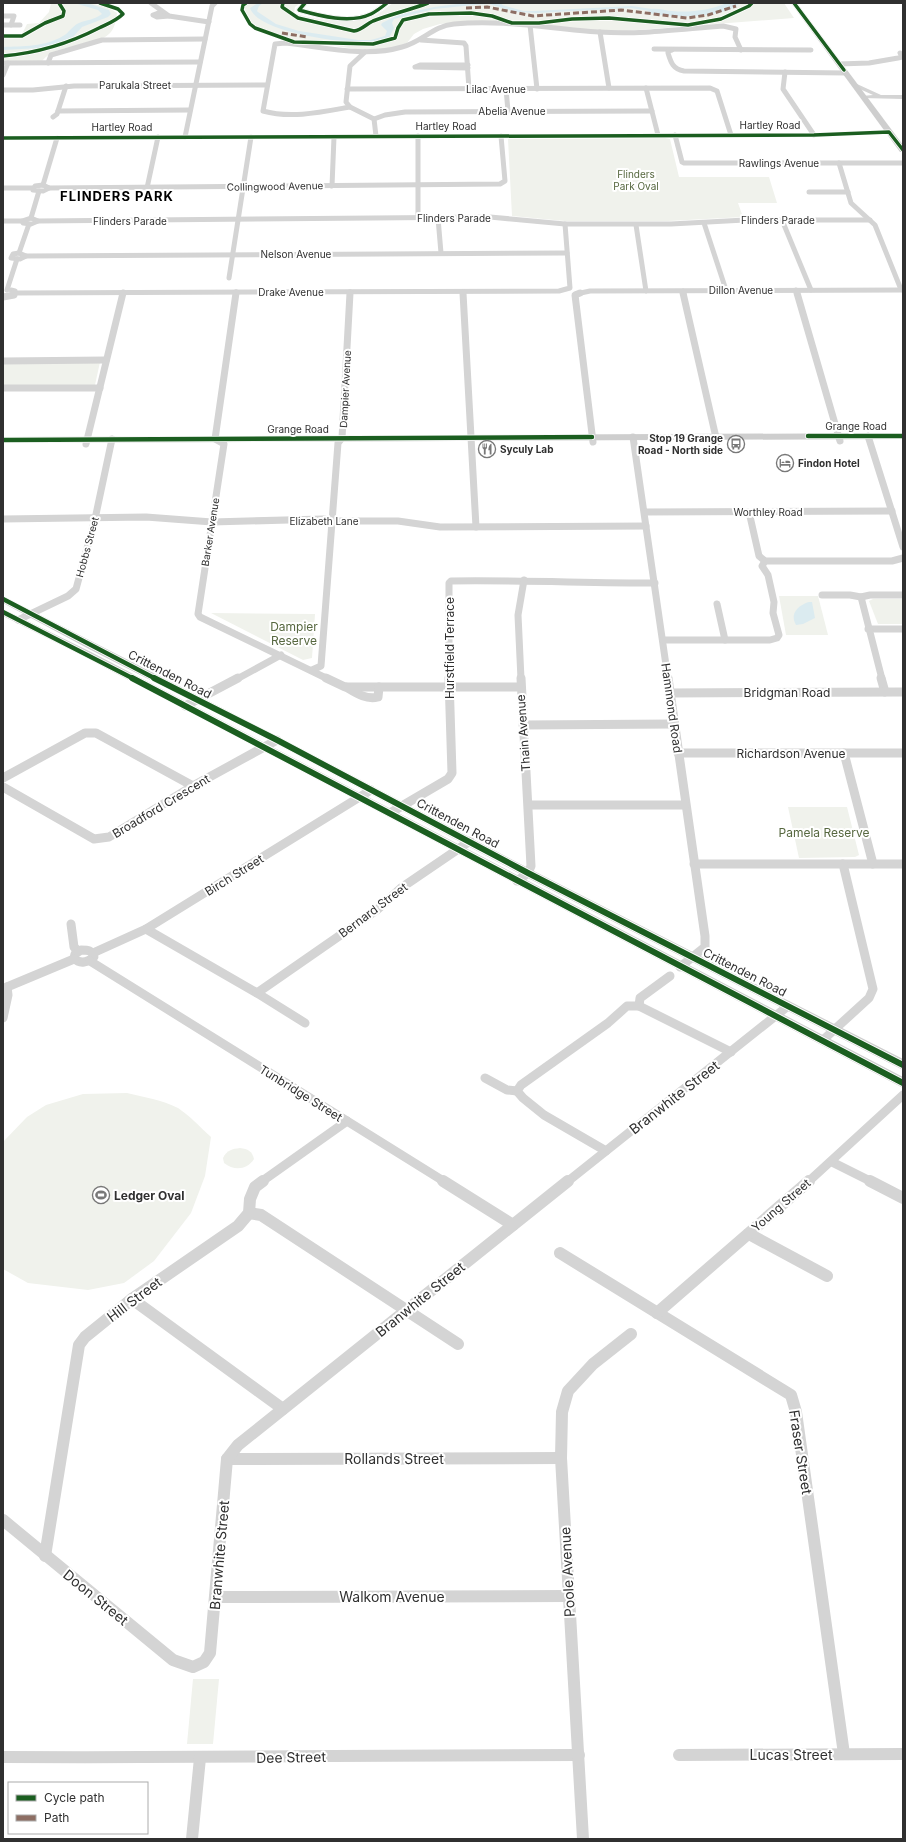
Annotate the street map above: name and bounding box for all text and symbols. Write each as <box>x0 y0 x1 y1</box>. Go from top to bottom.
street label: Parukala Street <box>99 79 172 91</box>
street label: Lilac Avenue <box>466 83 526 95</box>
street label: Abelia Avenue <box>478 105 546 117</box>
street label: Hartley Road <box>740 119 800 131</box>
street label: Hartley Road <box>416 120 476 132</box>
street label: Hartley Road <box>92 121 152 133</box>
street label: Rawlings Avenue <box>739 157 819 169</box>
park label: Flinders Park Oval <box>613 168 659 192</box>
street label: Collingwood Avenue <box>227 179 324 193</box>
district label: FLINDERS PARK <box>60 188 174 204</box>
street label: Flinders Parade <box>417 212 491 224</box>
street label: Flinders Parade <box>741 214 815 226</box>
street label: Flinders Parade <box>93 215 167 227</box>
street label: Nelson Avenue <box>261 248 332 260</box>
street label: Dillon Avenue <box>709 284 773 296</box>
street label: Drake Avenue <box>258 286 324 298</box>
street label: Dampier Avenue <box>337 350 353 428</box>
street label: Grange Road <box>825 420 887 432</box>
street label: Grange Road <box>267 423 329 435</box>
place label: Stop 19 Grange Road - North side <box>638 432 723 456</box>
bus stop icon: Stop 19 Grange Road - North side <box>726 434 746 454</box>
restaurant icon: Syculy Lab <box>477 439 497 459</box>
place label: Syculy Lab <box>500 443 553 456</box>
hotel icon: Findon Hotel <box>775 453 795 473</box>
place label: Findon Hotel <box>798 457 860 469</box>
street label: Barker Avenue <box>199 497 221 567</box>
street label: Worthley Road <box>733 506 803 518</box>
street label: Hobbs Street <box>73 515 101 578</box>
street label: Elizabeth Lane <box>290 515 359 527</box>
street label: Hurstfield Terrace <box>442 597 457 699</box>
park label: Dampier Reserve <box>270 619 318 648</box>
street label: Crittenden Road <box>126 647 214 701</box>
street label: Hammond Road <box>658 662 686 754</box>
street label: Bridgman Road <box>744 685 830 700</box>
street label: Thain Avenue <box>513 694 533 772</box>
street label: Richardson Avenue <box>736 746 846 761</box>
street label: Broadford Crescent <box>109 771 213 841</box>
street label: Crittenden Road <box>414 795 502 851</box>
park label: Pamela Reserve <box>778 825 870 840</box>
street label: Birch Street <box>202 851 266 899</box>
street label: Bernard Street <box>336 879 410 941</box>
street label: Crittenden Road <box>701 945 789 999</box>
street label: Branwhite Street <box>626 1056 723 1137</box>
street label: Tunbridge Street <box>257 1061 345 1125</box>
street label: Young Street <box>748 1175 814 1235</box>
sports icon: Ledger Oval <box>91 1185 111 1205</box>
place label: Ledger Oval <box>114 1188 185 1203</box>
street label: Branwhite Street <box>372 1258 468 1340</box>
street label: Hill Street <box>103 1273 165 1325</box>
street label: Fraser Street <box>786 1409 816 1496</box>
street label: Rollands Street <box>344 1450 444 1467</box>
street label: Branwhite Street <box>206 1499 232 1610</box>
street label: Poole Avenue <box>556 1526 578 1618</box>
street label: Doon Street <box>60 1566 132 1629</box>
street label: Walkom Avenue <box>339 1588 445 1605</box>
street label: Lucas Street <box>749 1746 833 1763</box>
street label: Dee Street <box>256 1748 326 1766</box>
legend <box>8 1782 148 1834</box>
text: Cycle path <box>44 1790 105 1805</box>
text: Path <box>44 1810 69 1825</box>

